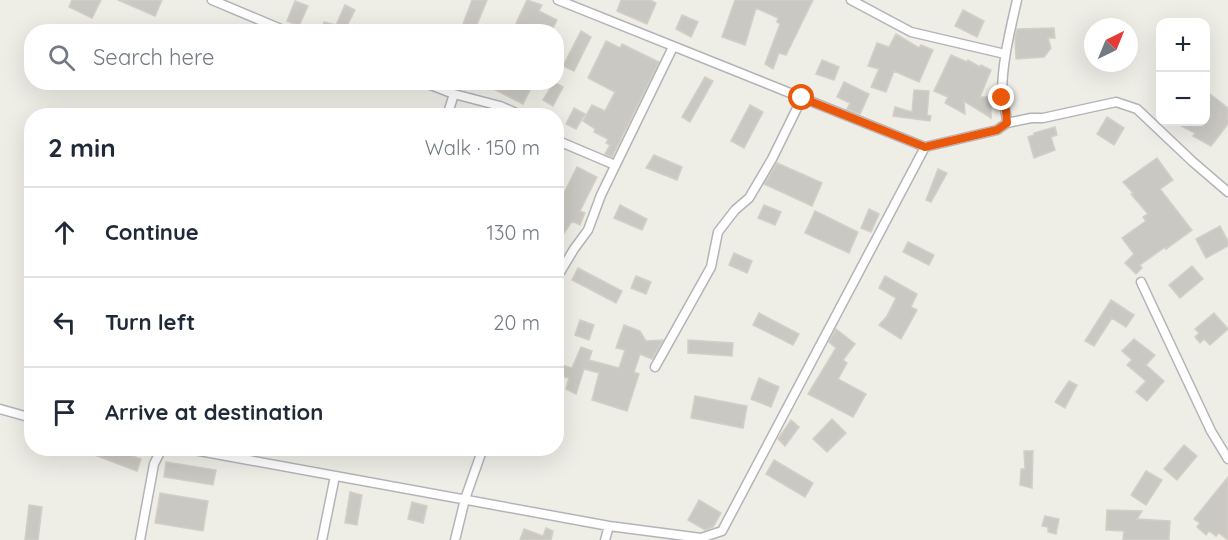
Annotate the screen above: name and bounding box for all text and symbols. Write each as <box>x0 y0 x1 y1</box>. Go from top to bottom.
north arrow <box>1084 18 1138 72</box>
map controls <box>1156 18 1210 126</box>
button: + <box>1156 18 1210 72</box>
search box <box>24 24 564 90</box>
icon: search <box>45 41 78 74</box>
text: Search here <box>93 43 214 71</box>
button: − <box>1156 72 1210 126</box>
route start <box>788 84 814 110</box>
route end <box>988 84 1014 110</box>
text: 2 min <box>48 131 116 164</box>
text: Walk · 150 m <box>425 135 540 160</box>
icon: ahead <box>48 216 81 249</box>
text: Continue <box>105 218 199 246</box>
text: 130 m <box>487 220 540 245</box>
icon: left <box>48 306 81 339</box>
text: Turn left <box>105 308 195 336</box>
text: 20 m <box>493 310 540 335</box>
icon: arrive <box>48 396 81 429</box>
text: Arrive at destination <box>105 398 323 426</box>

